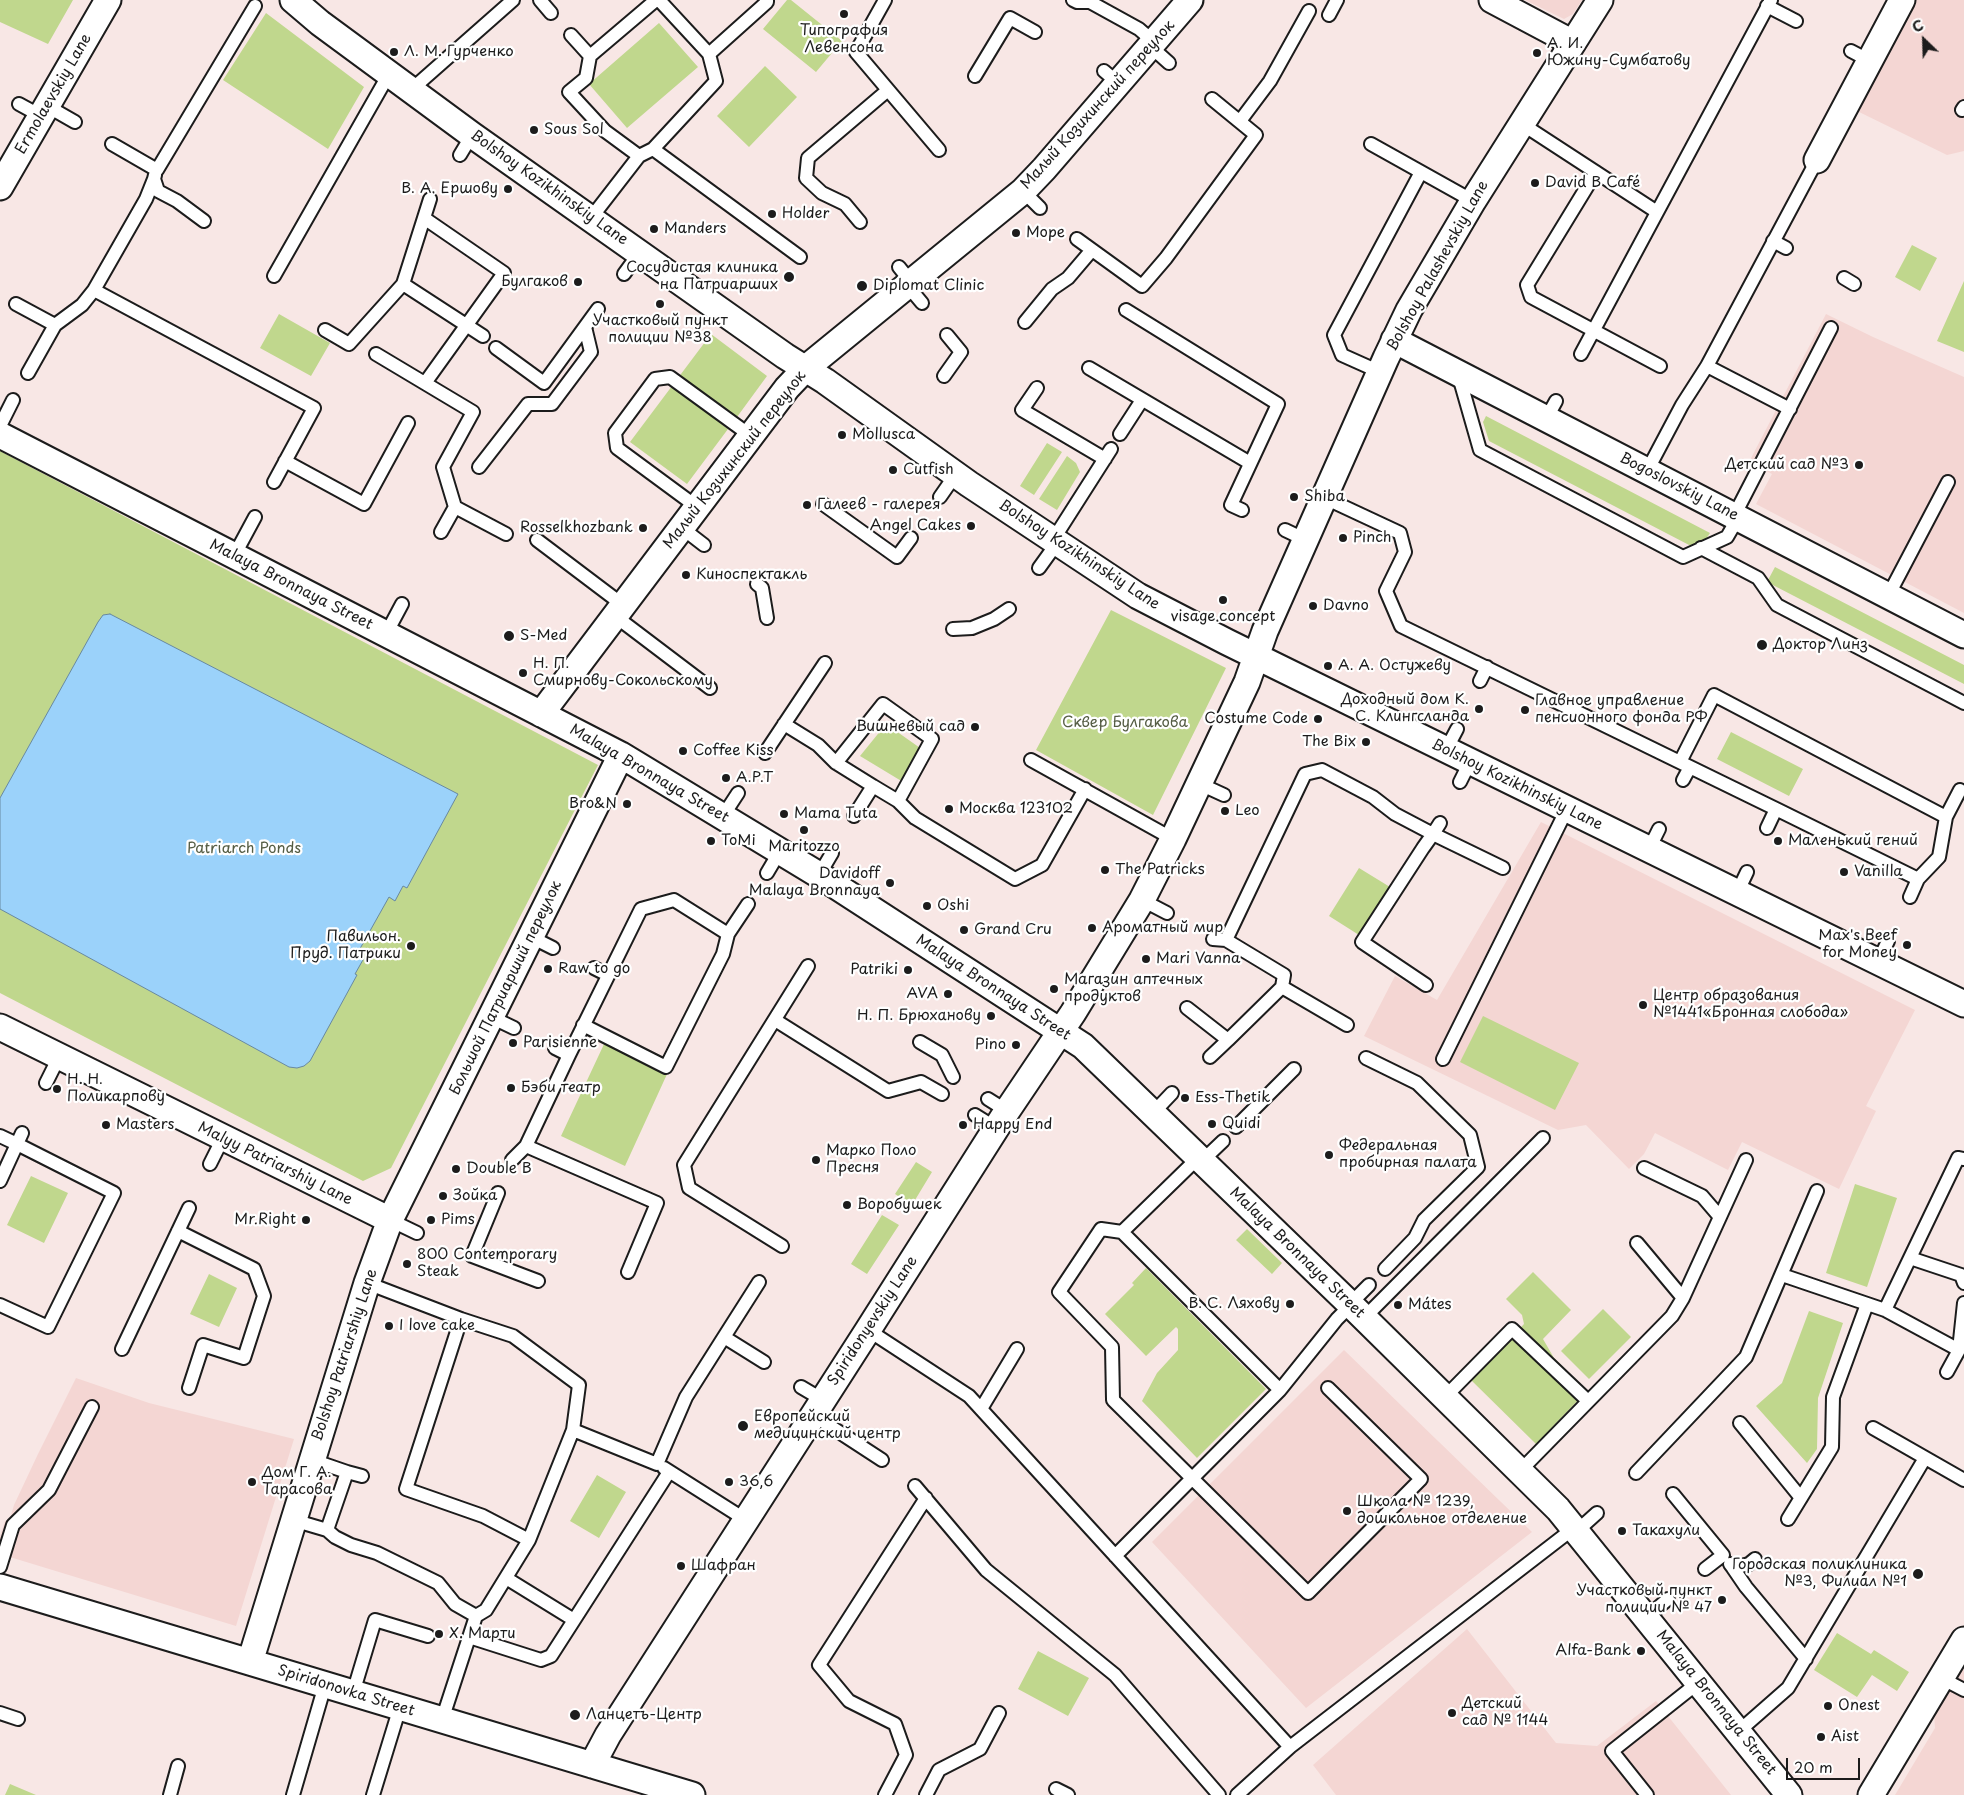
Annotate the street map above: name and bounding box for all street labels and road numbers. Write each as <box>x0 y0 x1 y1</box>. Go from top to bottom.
street label: Малый Козихинский переулок <box>1017 17 1179 193</box>
street label: Ermolaevskiy Lane <box>12 31 96 157</box>
street label: Bolshoy Kozikhinskiy Lane <box>467 127 631 249</box>
street label: Bolshoy Palashevskiy Lane <box>1384 178 1492 354</box>
street label: Малый Козихинский переулок <box>660 367 810 553</box>
street label: Bogoslovskiy Lane <box>1616 449 1742 525</box>
street label: Bolshoy Kozikhinskiy Lane <box>995 496 1163 614</box>
street label: Malaya Bronnaya Street <box>206 536 376 634</box>
street label: Malaya Bronnaya Street <box>566 721 732 827</box>
street label: Bolshoy Kozikhinskiy Lane <box>1428 736 1606 834</box>
street label: Большой Патриарший переулок <box>446 878 566 1098</box>
street label: Malaya Bronnaya Street <box>912 931 1074 1045</box>
street label: Malyy Patriarshiy Lane <box>195 1119 355 1209</box>
street label: Malaya Bronnaya Street <box>1226 1184 1368 1322</box>
street label: Spiridonyevskiy Lane <box>824 1253 922 1389</box>
street label: Bolshoy Patriarshiy Lane <box>309 1267 381 1443</box>
street label: Malaya Bronnaya Street <box>1652 1627 1780 1779</box>
street label: Spiridonovka Street <box>275 1662 417 1720</box>

